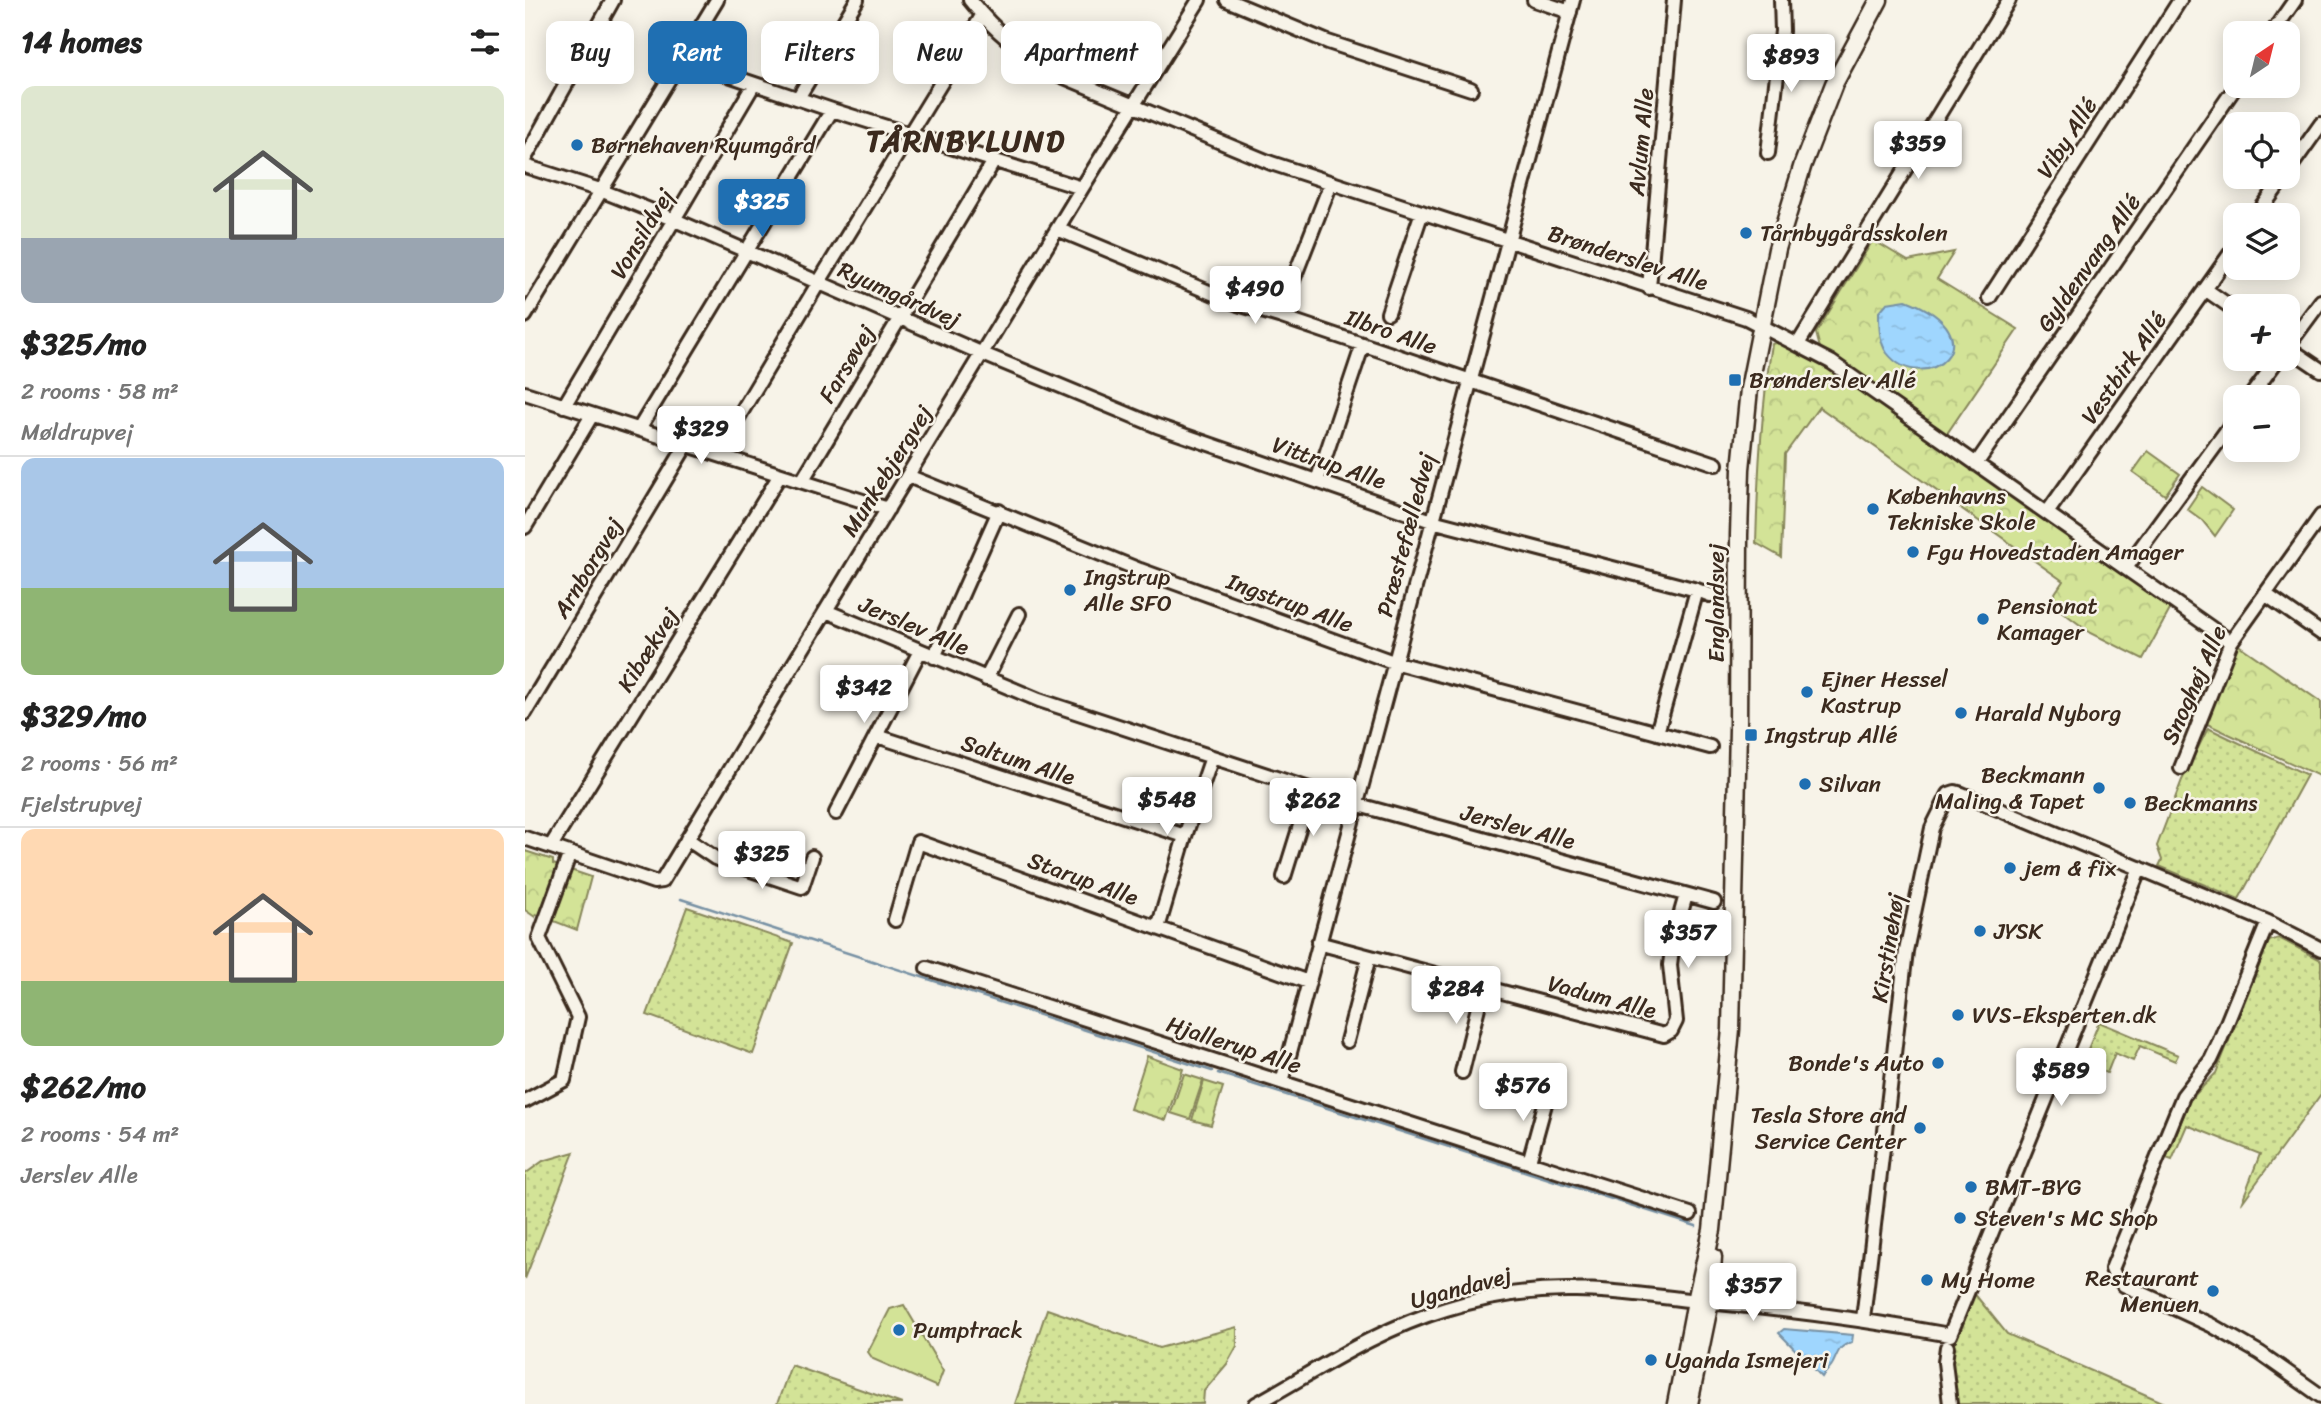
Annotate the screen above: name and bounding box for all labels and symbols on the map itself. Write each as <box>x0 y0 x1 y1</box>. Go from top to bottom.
north arrow <box>2223 21 2299 98</box>
pin: $893 <box>1750 34 1832 94</box>
street label: Avlum Alle <box>1616 86 1666 199</box>
street label: Viby Allé <box>2025 89 2109 187</box>
district label: TÅRNBYLUND <box>866 114 1066 168</box>
pin: $359 <box>1877 122 1959 181</box>
place label: Børnehaven Ryumgård <box>591 125 817 166</box>
marker: Børnehaven Ryumgård <box>569 137 585 153</box>
street label: Vonsildvej <box>599 180 686 287</box>
pin: $325 <box>721 180 803 239</box>
street label: Gyldenvang Allé <box>2026 185 2152 341</box>
street label: Brønderslev Alle <box>1543 213 1713 303</box>
place label: Tårnbygårdsskolen <box>1760 213 1948 254</box>
marker: Tårnbygårdsskolen <box>1738 225 1754 241</box>
street label: Ryumgårdvej <box>831 250 967 340</box>
pin: $490 <box>1214 266 1296 326</box>
street label: Ilbro Alle <box>1339 297 1443 367</box>
street label: Vestbirk Allé <box>2070 303 2178 433</box>
street label: Farsøvej <box>807 316 887 411</box>
place label: Brønderslev Allé <box>1749 360 1916 401</box>
marker: Brønderslev Allé <box>1727 372 1743 388</box>
street label: Munkebjergvej <box>830 396 944 545</box>
pin: $329 <box>660 406 742 466</box>
street label: Vittrup Alle <box>1266 424 1392 502</box>
street label: Præstefælledvej <box>1364 447 1448 622</box>
place label: Københavns Tekniske Skole <box>1887 476 2036 543</box>
marker: Københavns Tekniske Skole <box>1865 501 1881 517</box>
street label: Arnborgvej <box>541 509 635 627</box>
place label: Fgu Hovedstaden Amager <box>1927 532 2185 573</box>
street label: Englandsvej <box>1696 543 1737 662</box>
marker: Fgu Hovedstaden Amager <box>1905 544 1921 560</box>
place label: Ingstrup Alle SFO <box>1083 557 1172 624</box>
street label: Ingstrup Alle <box>1220 561 1359 645</box>
marker: Ingstrup Alle SFO <box>1062 582 1078 598</box>
street label: Jerslev Alle <box>851 584 976 668</box>
place label: Pensionat Kamager <box>1997 586 2098 653</box>
street label: Kibækvej <box>606 599 691 701</box>
marker: Pensionat Kamager <box>1975 611 1991 627</box>
street label: Snoghøj Alle <box>2149 618 2239 752</box>
place label: Ejner Hessel Kastrup <box>1821 659 1948 726</box>
pin: $342 <box>823 666 905 725</box>
marker: Ejner Hessel Kastrup <box>1799 684 1815 700</box>
place label: Harald Nyborg <box>1975 693 2122 734</box>
marker: Harald Nyborg <box>1953 705 1969 721</box>
place label: Ingstrup Allé <box>1764 715 1898 756</box>
street label: Saltum Alle <box>956 722 1080 798</box>
marker: Ingstrup Allé <box>1743 727 1759 743</box>
place label: Beckmann Maling & Tapet <box>1935 755 2085 822</box>
place label: Silvan <box>1819 764 1882 805</box>
marker: Silvan <box>1797 776 1813 792</box>
pin: $548 <box>1126 778 1208 837</box>
pin: $262 <box>1272 778 1354 838</box>
marker: Beckmann Maling & Tapet <box>2091 780 2107 796</box>
place label: Beckmanns <box>2144 783 2258 824</box>
street label: Jerslev Alle <box>1455 792 1580 862</box>
marker: Beckmanns <box>2122 795 2138 811</box>
pin: $325 <box>721 832 803 891</box>
street label: Starup Alle <box>1022 840 1144 918</box>
place label: jem & fix <box>2019 848 2117 889</box>
marker: jem & fix <box>2002 860 2018 876</box>
street label: Kirstinehøj <box>1859 889 1917 1005</box>
pin: $357 <box>1647 911 1729 970</box>
place label: JYSK <box>1993 911 2043 952</box>
marker: JYSK <box>1972 923 1988 939</box>
street label: Vadum Alle <box>1543 963 1661 1031</box>
pin: $284 <box>1415 967 1497 1026</box>
place label: VVS-Eksperten.dk <box>1972 995 2157 1036</box>
street label: Hjallerup Alle <box>1161 1004 1307 1086</box>
marker: VVS-Eksperten.dk <box>1950 1007 1966 1023</box>
place label: Bonde's Auto <box>1788 1043 1924 1084</box>
pin: $589 <box>2020 1048 2102 1108</box>
marker: Bonde's Auto <box>1930 1055 1946 1071</box>
pin: $576 <box>1482 1064 1564 1123</box>
place label: Tesla Store and Service Center <box>1750 1095 1908 1162</box>
marker: Tesla Store and Service Center <box>1912 1120 1928 1136</box>
place label: BMT-BYG <box>1985 1167 2082 1208</box>
marker: BMT-BYG <box>1963 1179 1979 1195</box>
place label: Steven's MC Shop <box>1974 1198 2158 1239</box>
marker: Steven's MC Shop <box>1952 1210 1968 1226</box>
street label: Ugandavej <box>1406 1255 1517 1321</box>
place label: Restaurant Menuen <box>2085 1258 2199 1325</box>
place label: My Home <box>1941 1260 2035 1301</box>
pin: $357 <box>1712 1264 1794 1323</box>
marker: My Home <box>1919 1272 1935 1288</box>
marker: Restaurant Menuen <box>2205 1283 2221 1299</box>
place label: Pumptrack <box>913 1310 1023 1351</box>
marker: Pumptrack <box>891 1322 907 1338</box>
place label: Uganda Ismejeri <box>1665 1340 1829 1381</box>
marker: Uganda Ismejeri <box>1643 1352 1659 1368</box>

